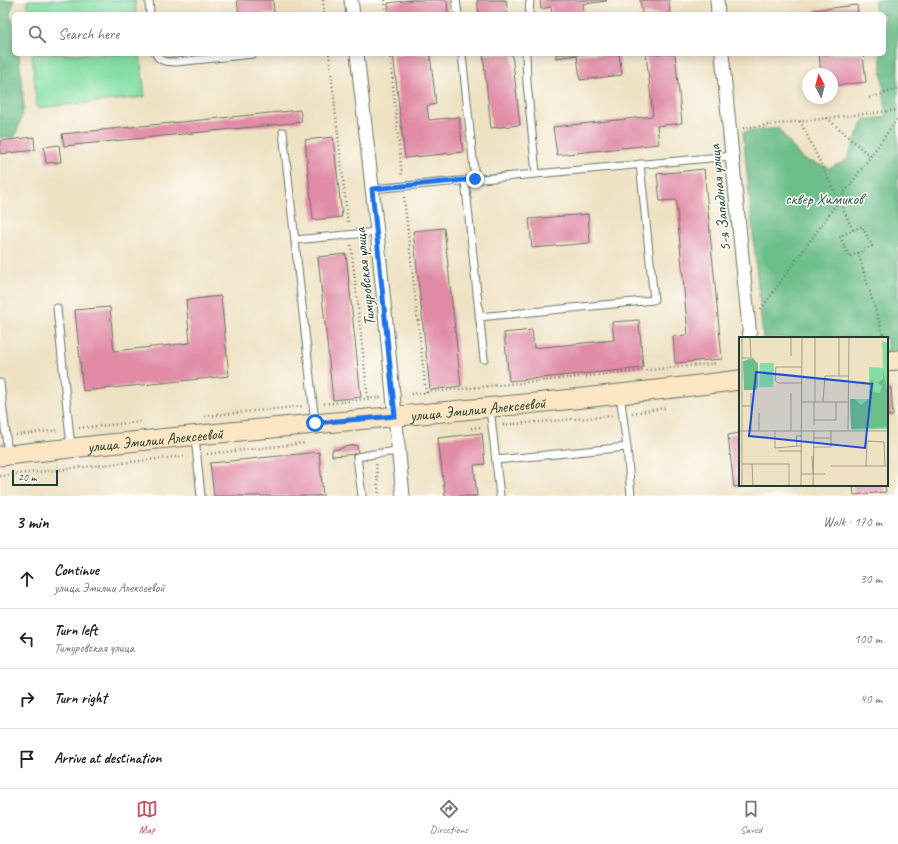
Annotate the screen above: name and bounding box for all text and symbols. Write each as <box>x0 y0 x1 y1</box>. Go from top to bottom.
search box <box>12 12 886 56</box>
icon: search <box>26 23 48 45</box>
text: Search here <box>58 25 119 44</box>
north arrow <box>802 68 838 104</box>
street label: 5-я Западная улица <box>704 142 736 252</box>
route end <box>466 170 484 188</box>
park label: сквер Химиков <box>785 189 867 209</box>
street label: Тимуровская улица <box>350 225 380 327</box>
inset map <box>739 337 888 486</box>
street label: улица Эмилии Алексеевой <box>408 393 548 426</box>
route start <box>306 414 324 432</box>
street label: улица Эмилии Алексеевой <box>85 423 225 457</box>
scale bar <box>12 468 58 487</box>
text: 20 m <box>18 470 37 484</box>
text: 3 min <box>16 512 49 533</box>
text: Walk · 170 m <box>823 514 882 530</box>
text: Continue <box>54 561 99 580</box>
icon: ahead <box>16 568 38 590</box>
text: 30 m <box>860 571 882 587</box>
text: улица Эмилии Алексеевой <box>54 580 165 596</box>
text: Turn left <box>54 621 97 640</box>
icon: left <box>16 628 38 650</box>
text: 100 m <box>854 631 882 647</box>
text: Тимуровская улица <box>54 640 134 656</box>
icon: right <box>16 688 38 710</box>
text: Turn right <box>54 689 107 708</box>
text: 40 m <box>860 691 882 707</box>
icon: arrive <box>16 748 38 770</box>
text: Arrive at destination <box>54 749 161 768</box>
tab: Map <box>136 798 158 836</box>
tab: Directions <box>430 798 468 836</box>
tab: Saved <box>740 798 762 836</box>

